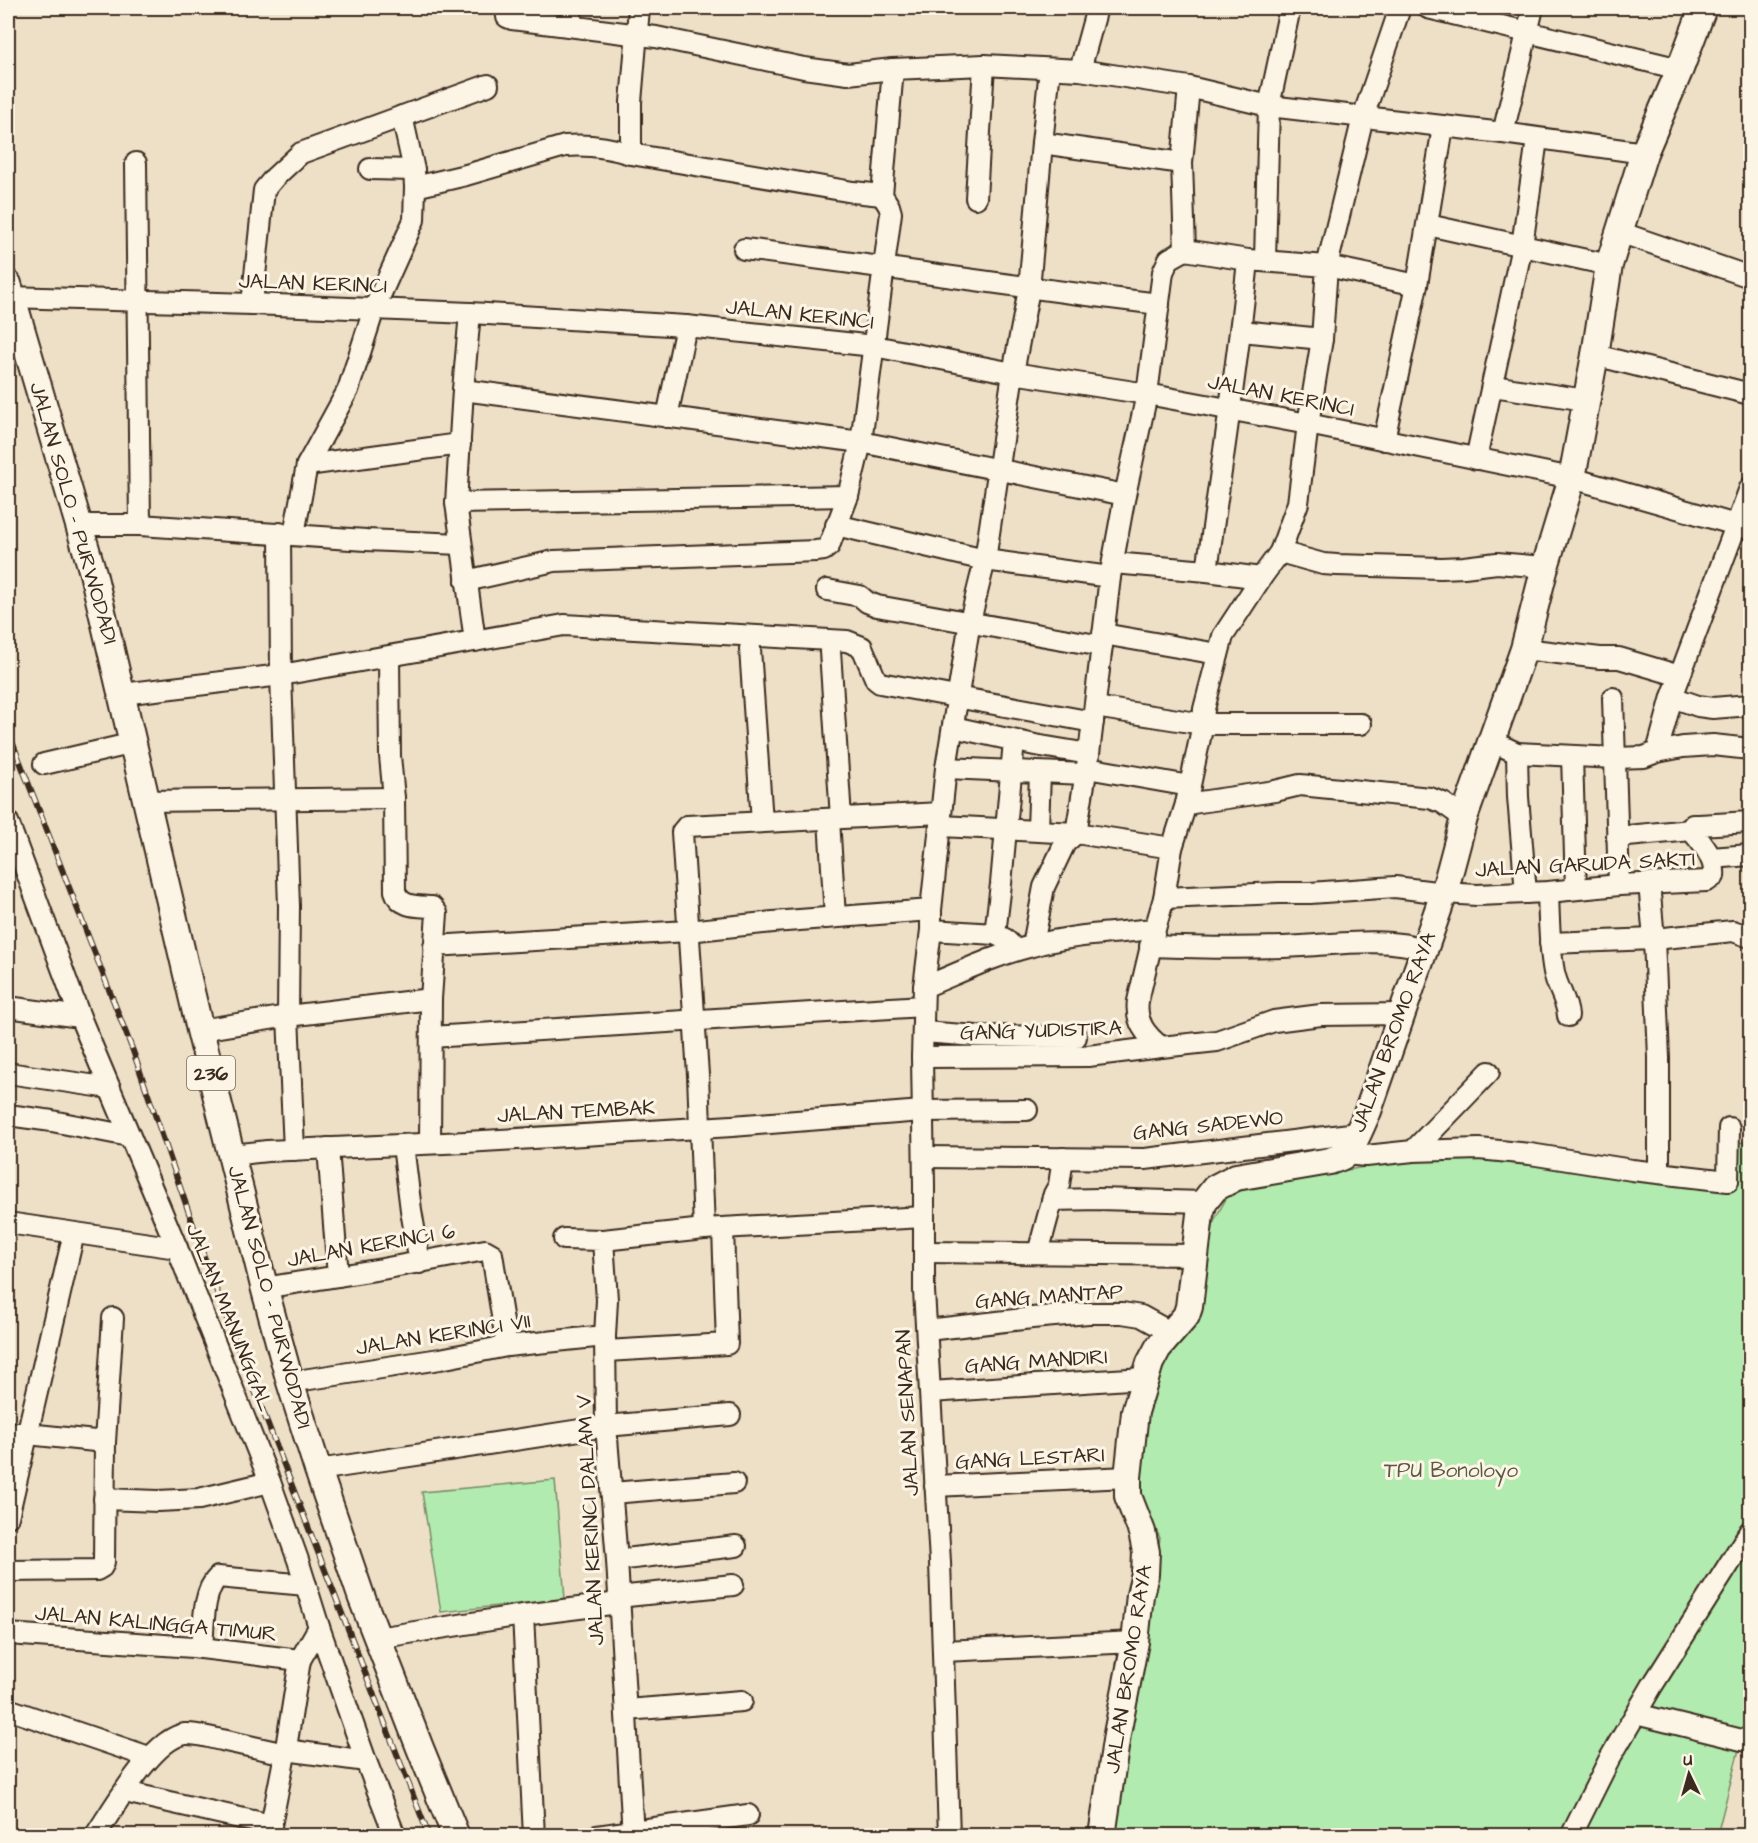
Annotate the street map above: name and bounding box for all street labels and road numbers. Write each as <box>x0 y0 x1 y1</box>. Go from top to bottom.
street label: JALAN KERINCI <box>238 266 388 301</box>
street label: JALAN KERINCI <box>725 292 875 337</box>
street label: JALAN KERINCI <box>1205 367 1357 424</box>
street label: JALAN SOLO - PURWODADI <box>22 379 125 648</box>
street label: JALAN GARUDA SAKTI <box>1474 844 1696 885</box>
street label: JALAN BROMO RAYA <box>1344 928 1443 1136</box>
street label: GANG YUDISTIRA <box>960 1013 1123 1048</box>
road number: 236 <box>187 1056 235 1090</box>
street label: JALAN TEMBAK <box>496 1093 656 1130</box>
street label: GANG SADEWO <box>1131 1103 1285 1148</box>
street label: JALAN SOLO - PURWODADI <box>220 1162 319 1432</box>
street label: JALAN KERINCI 6 <box>285 1216 457 1275</box>
street label: JALAN MANUNGGAL <box>179 1219 281 1416</box>
street label: GANG MANTAP <box>974 1277 1124 1316</box>
street label: JALAN KERINCI VII <box>354 1306 533 1363</box>
street label: JALAN SENAPAN <box>889 1329 926 1497</box>
street label: GANG MANDIRI <box>964 1342 1108 1381</box>
street label: JALAN KERINCI DALAM V <box>569 1394 612 1646</box>
street label: GANG LESTARI <box>955 1440 1105 1477</box>
street label: JALAN BROMO RAYA <box>1098 1562 1159 1776</box>
street label: JALAN KALINGGA TIMUR <box>34 1598 278 1649</box>

